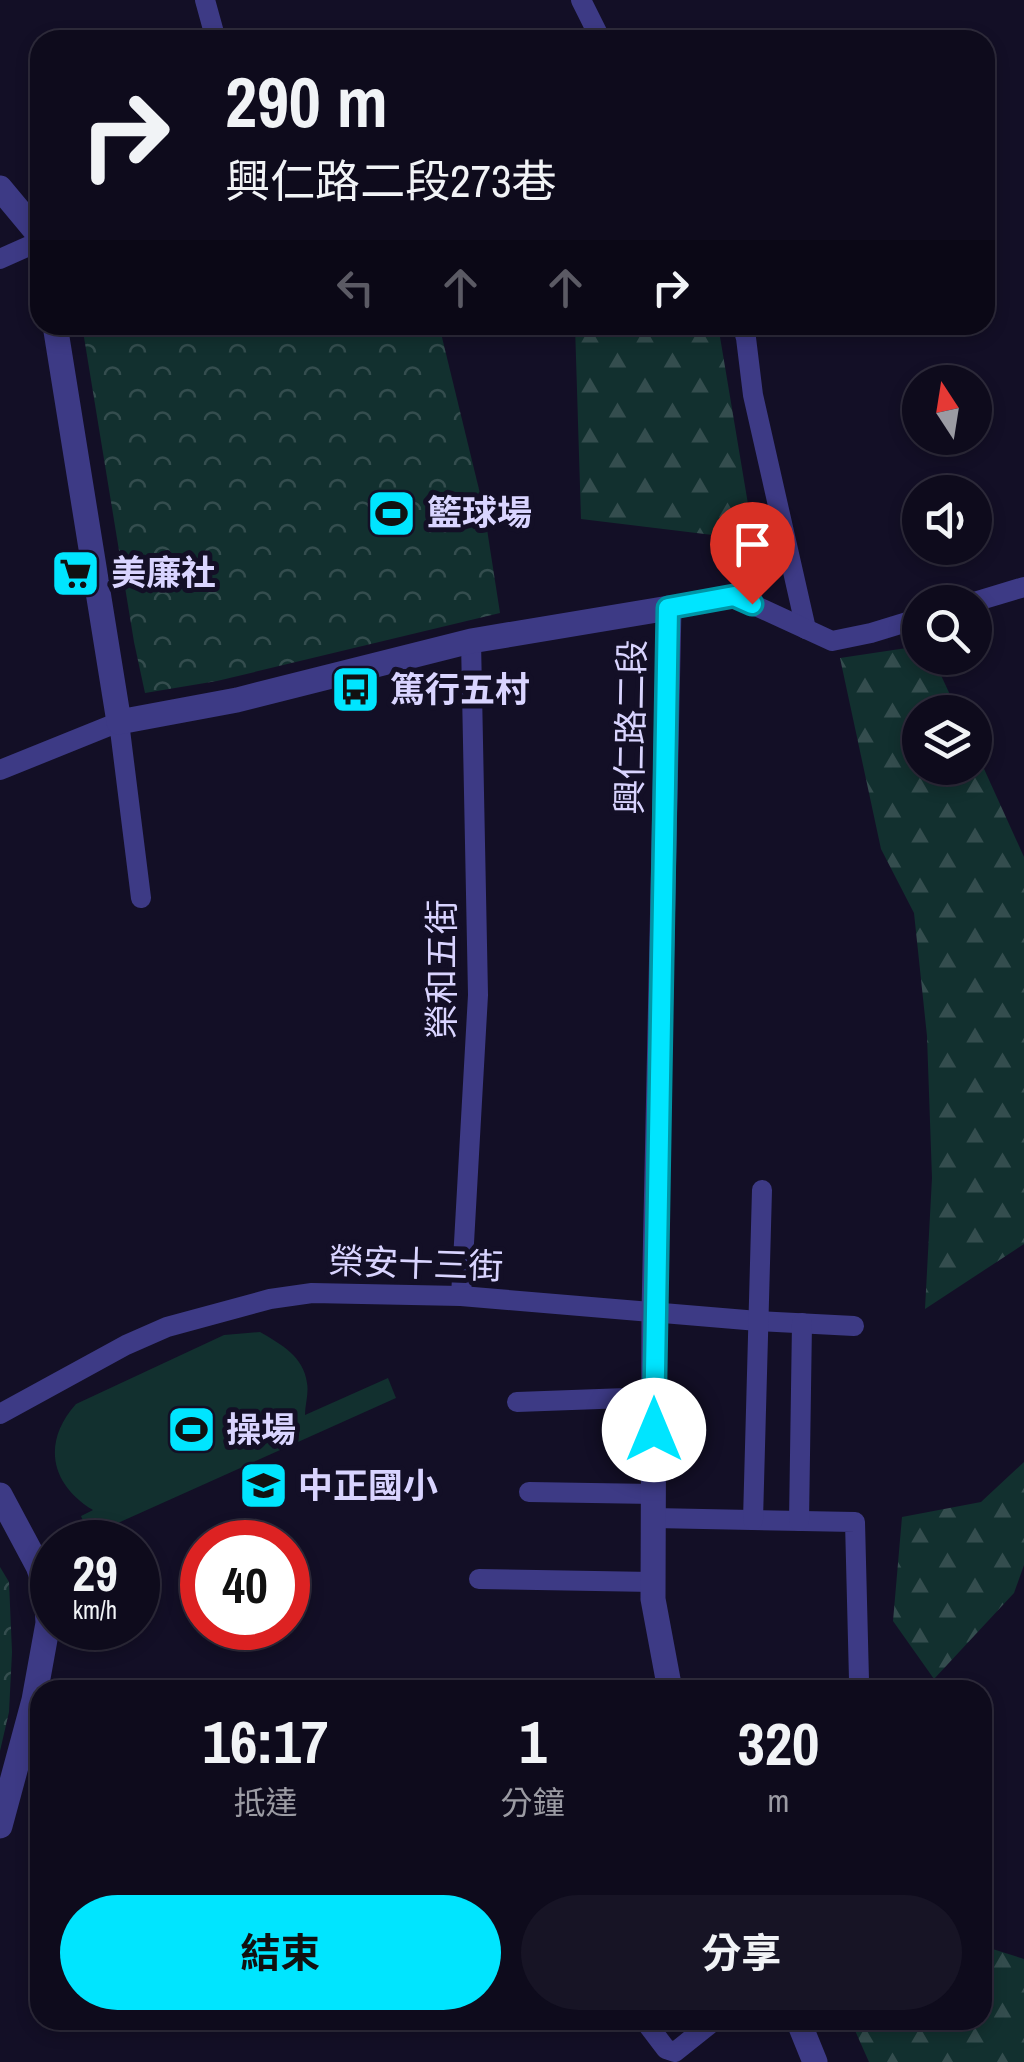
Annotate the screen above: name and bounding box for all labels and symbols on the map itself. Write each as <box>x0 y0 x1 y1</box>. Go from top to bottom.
north arrow <box>902 365 992 455</box>
sports icon: 籃球場 <box>366 487 418 539</box>
place label: 籃球場 <box>427 489 532 536</box>
pin <box>710 502 795 605</box>
supermarket icon: 美廉社 <box>50 547 102 599</box>
place label: 美廉社 <box>111 549 216 596</box>
street label: 興仁路二段 <box>605 639 656 815</box>
bus stop icon: 篤行五村 <box>329 664 381 716</box>
place label: 篤行五村 <box>390 666 530 713</box>
street label: 榮和五街 <box>418 899 465 1039</box>
street label: 榮安十三街 <box>328 1237 504 1290</box>
position arrow <box>602 1378 706 1482</box>
sports icon: 操場 <box>165 1404 217 1456</box>
place label: 操場 <box>226 1406 296 1453</box>
school or university icon: 中正國小 <box>237 1460 289 1512</box>
place label: 中正國小 <box>298 1462 438 1509</box>
speed limit sign: 40 <box>180 1520 310 1650</box>

